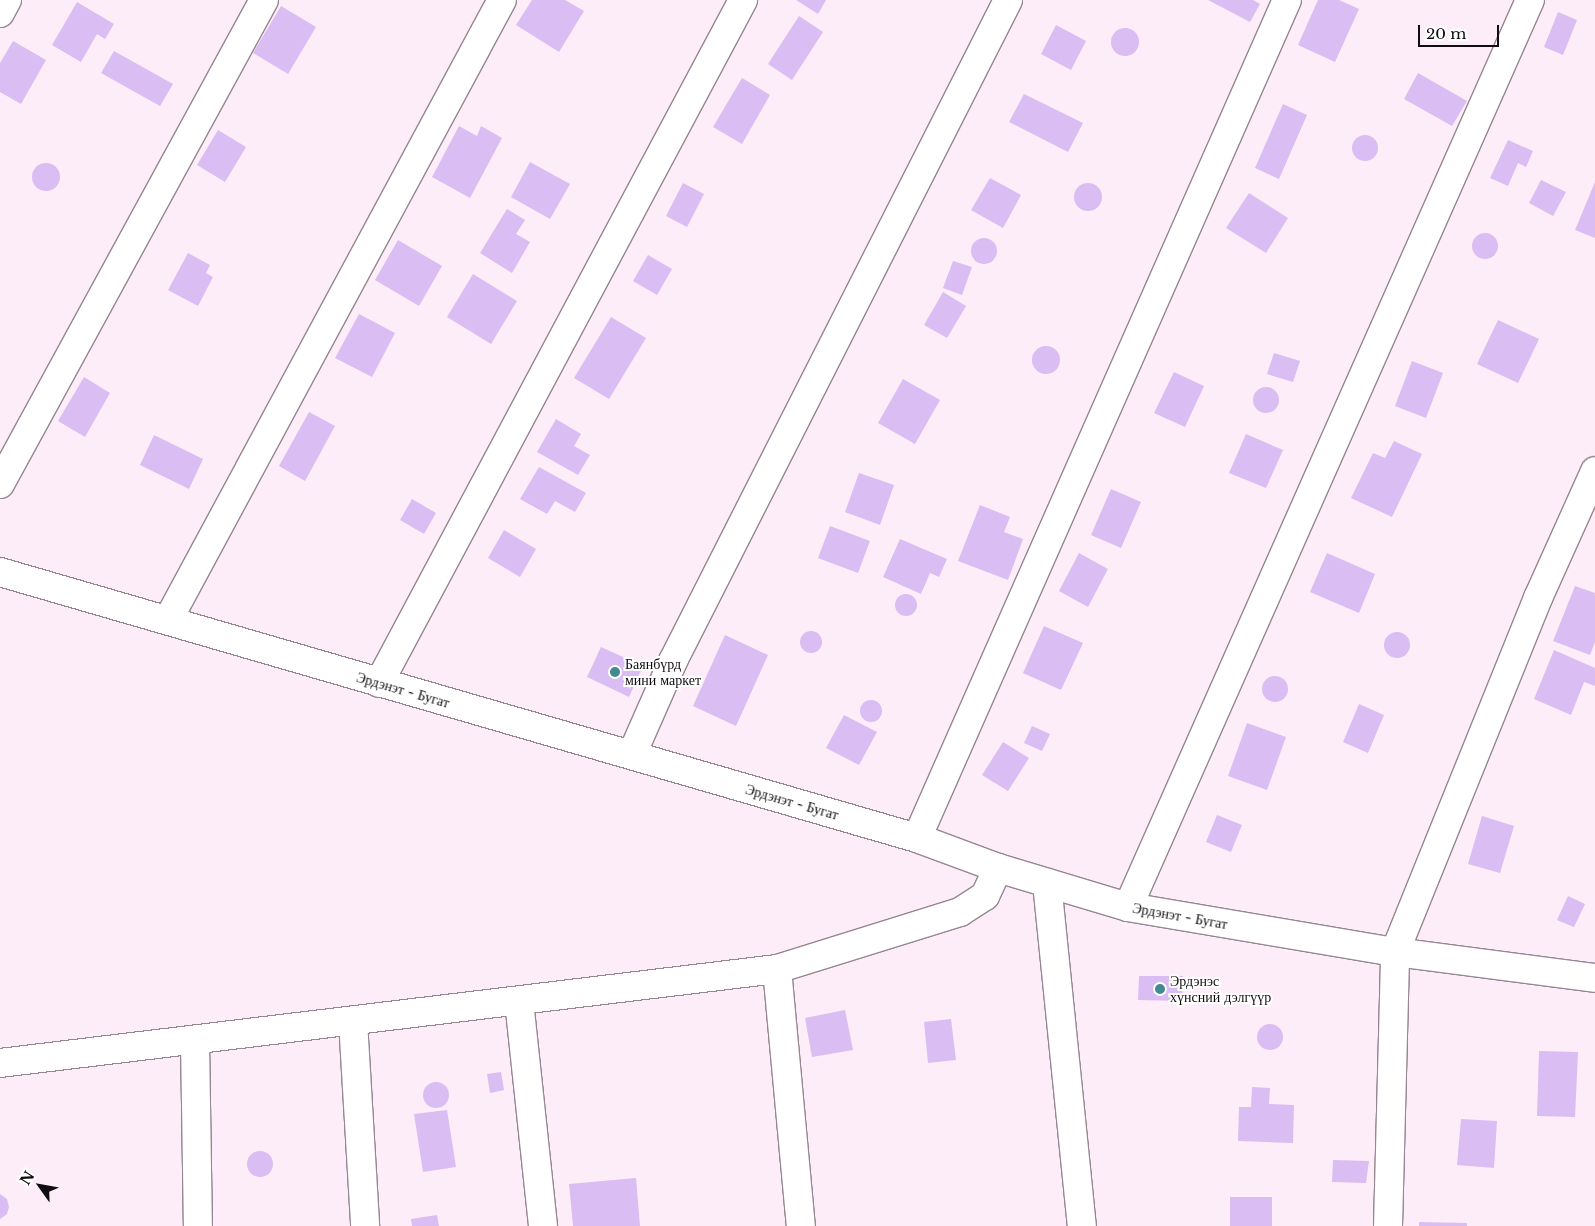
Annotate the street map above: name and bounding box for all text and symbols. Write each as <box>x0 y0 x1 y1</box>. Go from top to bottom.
scale bar <box>1420 15 1501 47</box>
text: 20 m <box>1426 24 1466 43</box>
place label: Баянбүрд мини маркет <box>625 656 701 689</box>
marker: Баянбүрд мини маркет <box>609 666 621 678</box>
street label: Эрдэнэт - Бугат <box>355 669 451 711</box>
street label: Эрдэнэт - Бугат <box>744 781 840 823</box>
street label: Эрдэнэт - Бугат <box>1131 899 1229 933</box>
place label: Эрдэнэс хүнсний дэлгүүр <box>1170 973 1271 1006</box>
marker: Эрдэнэс хүнсний дэлгүүр <box>1154 983 1166 995</box>
north arrow <box>15 1161 65 1211</box>
text: N <box>16 1168 38 1188</box>

